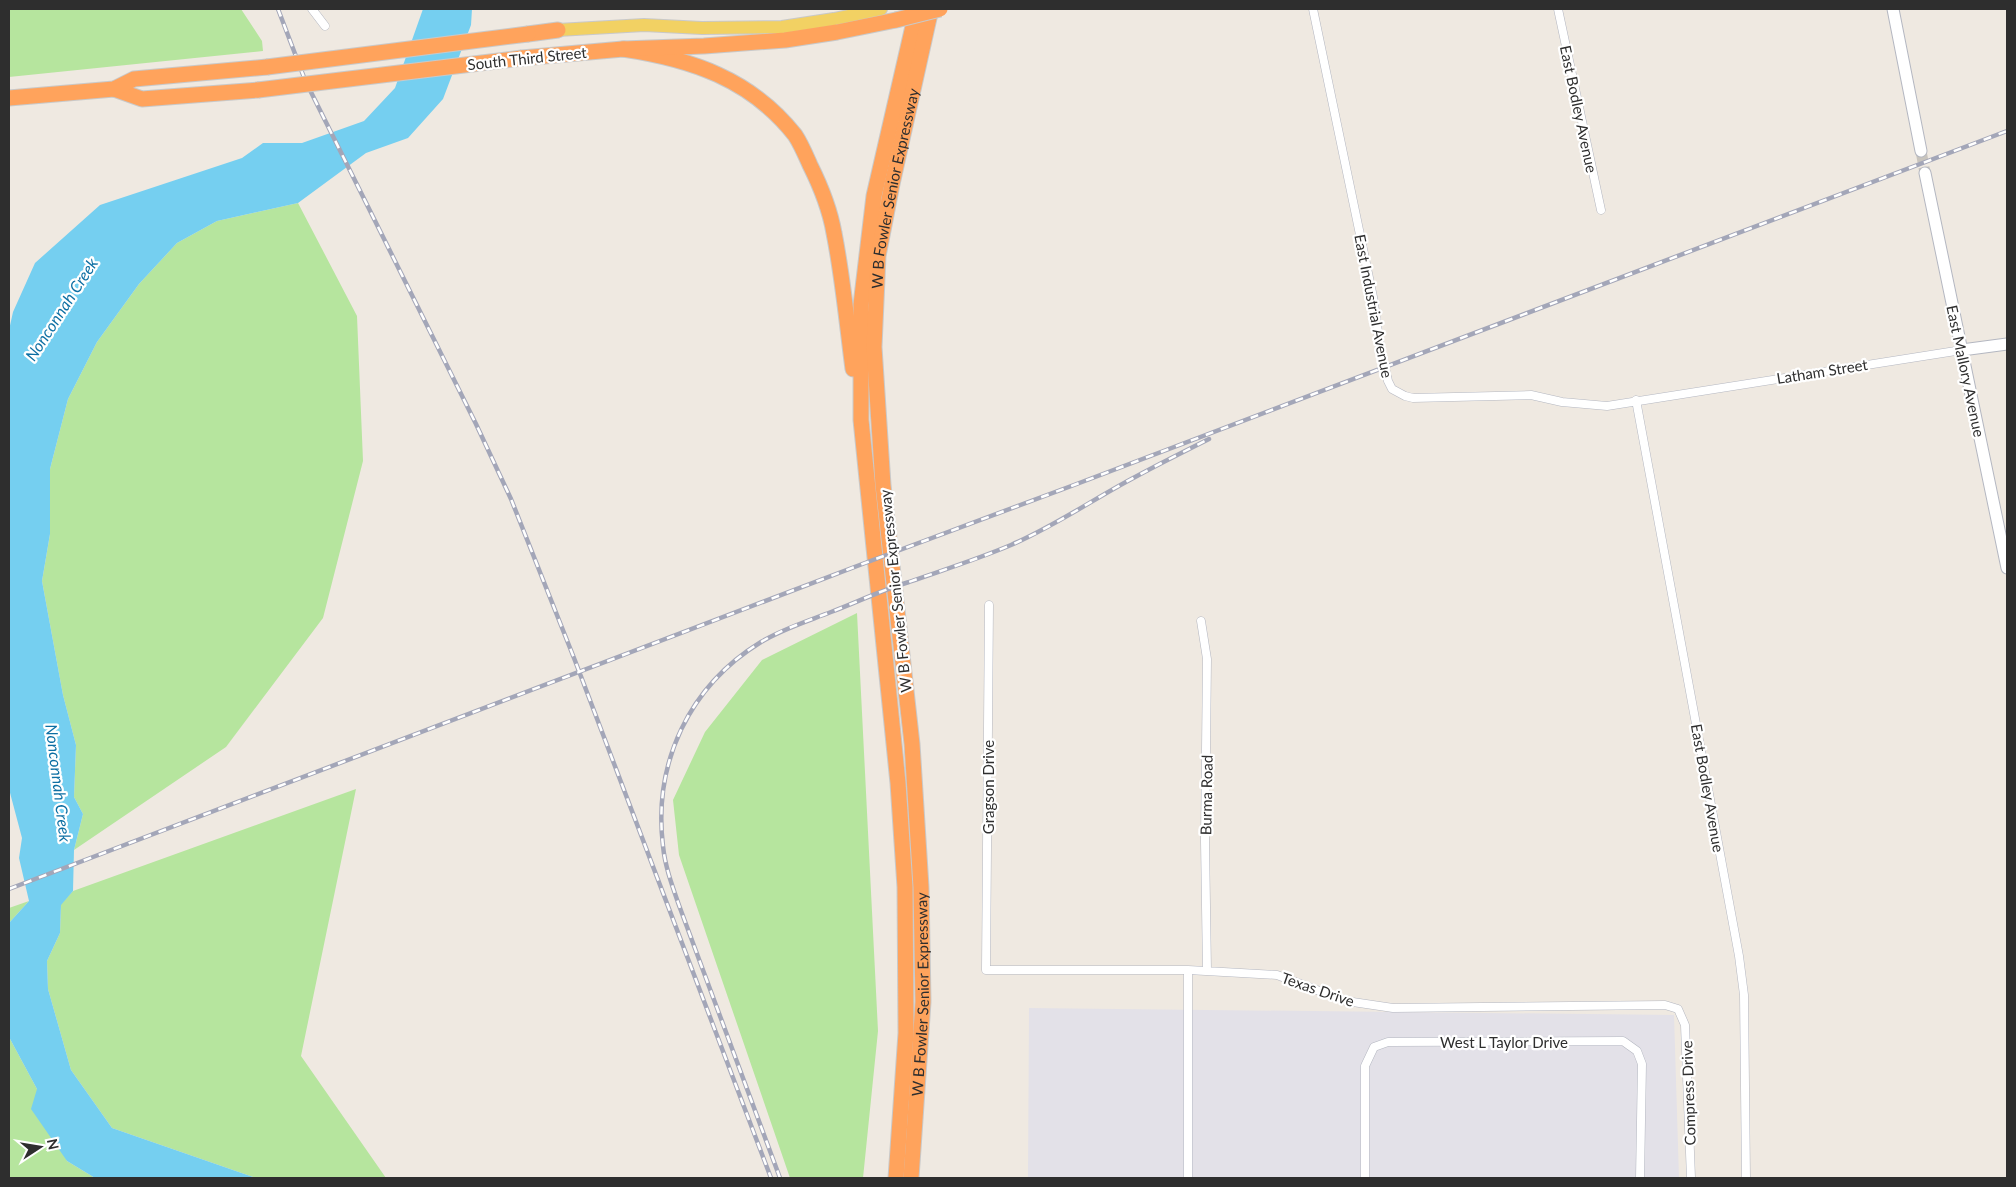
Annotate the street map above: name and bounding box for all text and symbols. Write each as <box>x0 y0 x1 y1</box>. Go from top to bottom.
street label: South Third Street <box>467 43 588 73</box>
street label: East Bodley Avenue <box>1557 44 1601 174</box>
street label: W B Fowler Senior Expressway <box>868 86 922 289</box>
street label: East Industrial Avenue <box>1351 233 1397 379</box>
water label: Nonconnah Creek <box>21 254 101 364</box>
street label: East Mallory Avenue <box>1943 303 1989 439</box>
street label: Latham Street <box>1775 355 1869 387</box>
street label: W B Fowler Senior Expressway <box>875 488 915 693</box>
street label: East Bodley Avenue <box>1688 722 1728 854</box>
water label: Nonconnah Creek <box>42 723 76 843</box>
street label: Gragson Drive <box>979 740 997 834</box>
street label: Burma Road <box>1196 755 1216 835</box>
street label: W B Fowler Senior Expressway <box>908 892 932 1097</box>
street label: Texas Drive <box>1279 968 1357 1010</box>
street label: West L Taylor Drive <box>1440 1033 1568 1051</box>
street label: Compress Drive <box>1677 1040 1699 1146</box>
north arrow <box>15 1122 65 1172</box>
text: N <box>44 1137 63 1151</box>

